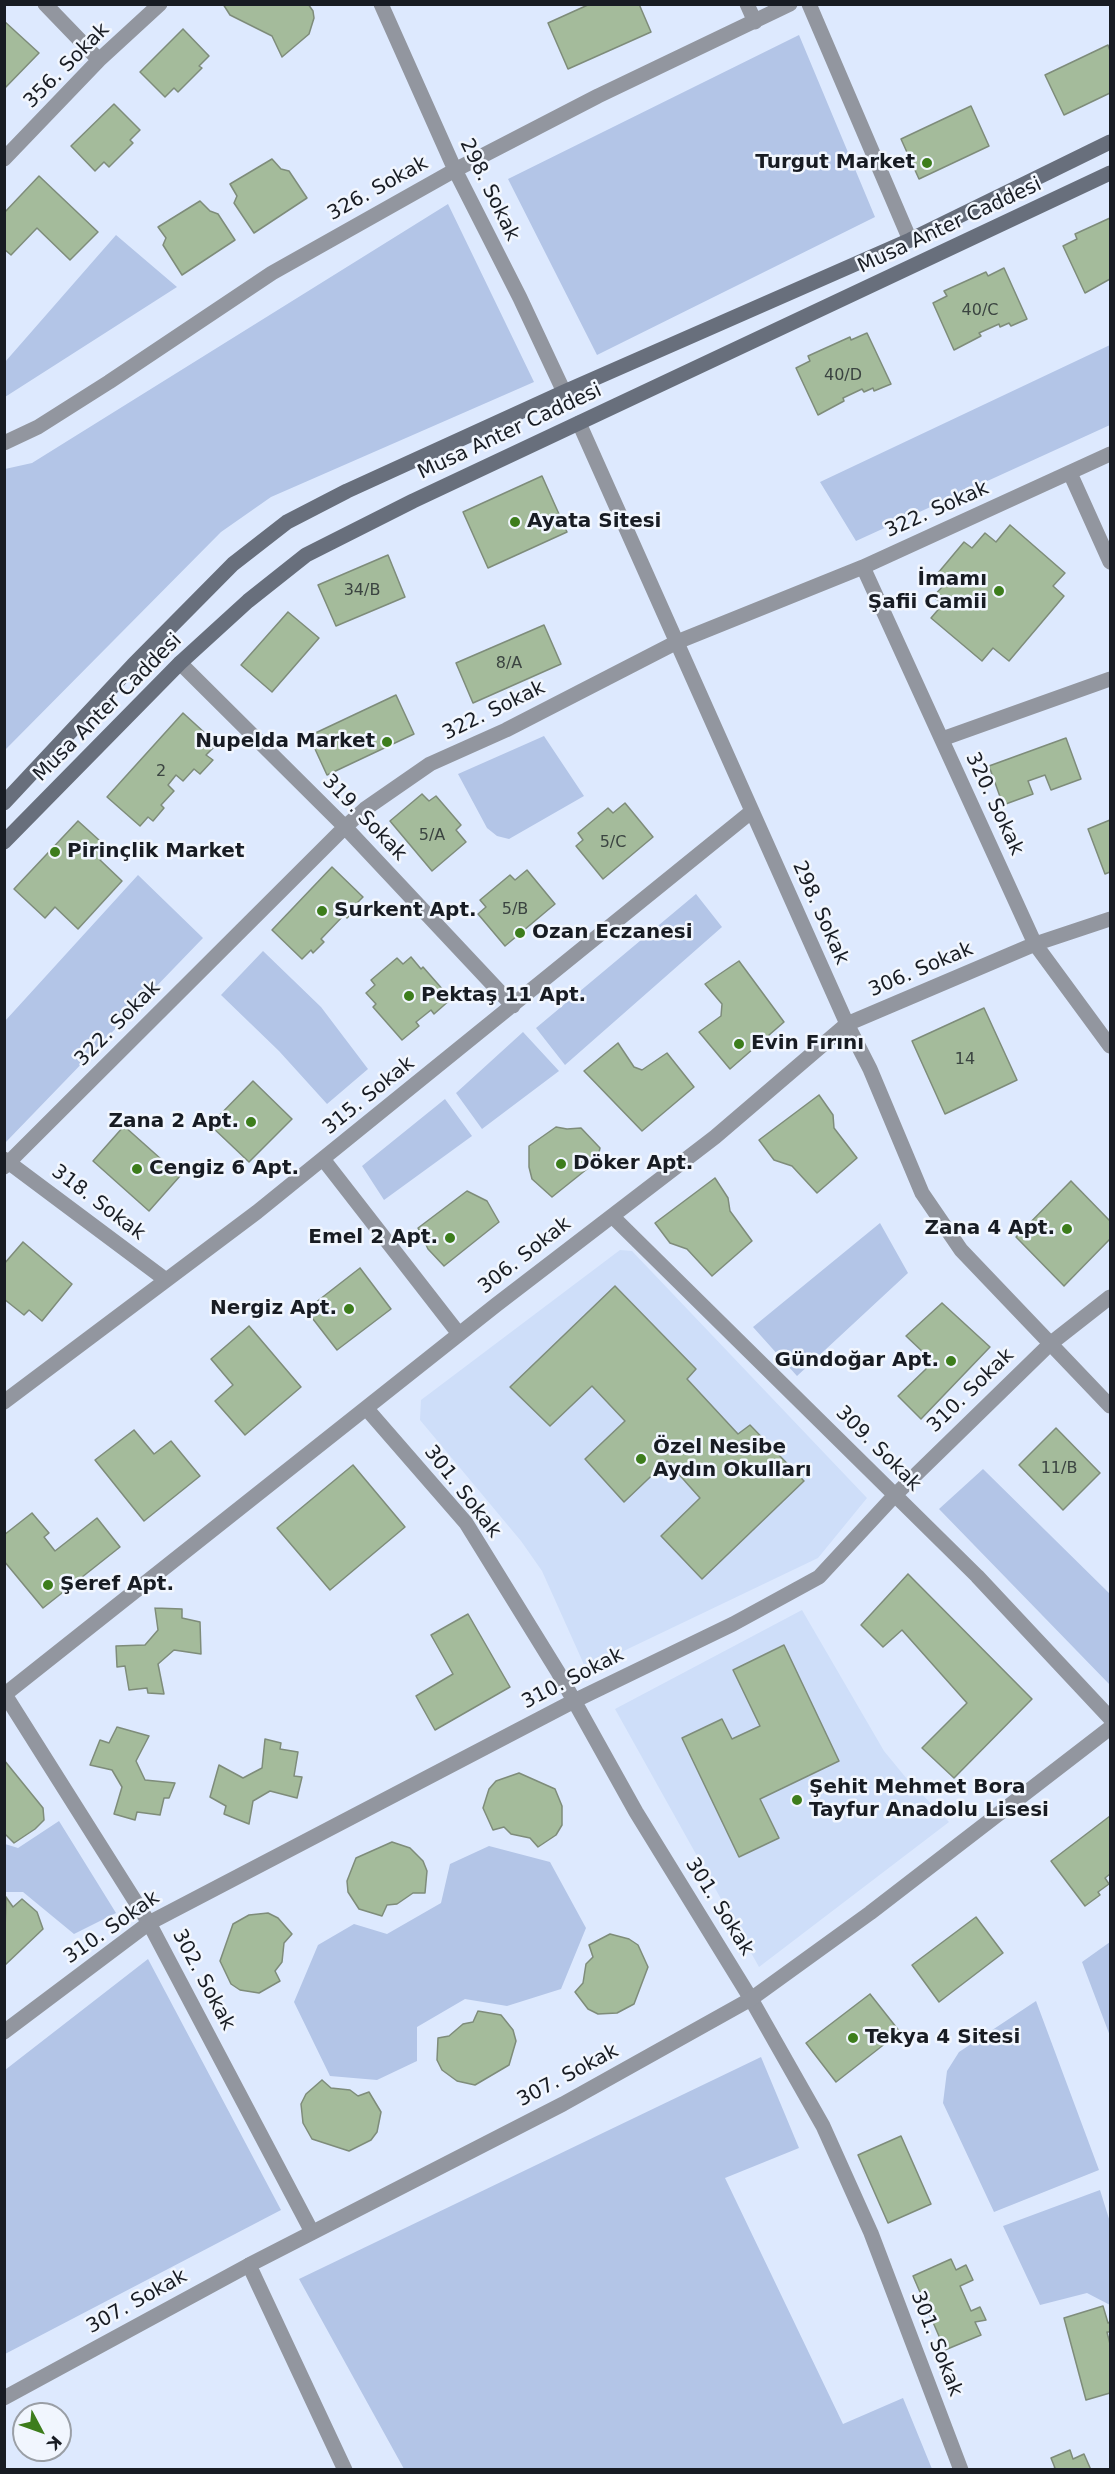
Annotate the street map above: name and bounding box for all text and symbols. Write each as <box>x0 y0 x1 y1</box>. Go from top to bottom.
street label: 356. Sokak <box>19 18 115 114</box>
street label: 298. Sokak <box>454 135 524 245</box>
place label: Turgut Market <box>755 151 915 175</box>
street label: 326. Sokak <box>324 152 432 226</box>
marker: Turgut Market <box>920 156 934 170</box>
street label: Musa Anter Caddesi <box>854 173 1046 279</box>
house number: 40/C <box>962 301 998 321</box>
house number: 40/D <box>824 366 862 386</box>
street label: Musa Anter Caddesi <box>414 379 606 485</box>
street label: 322. Sokak <box>881 476 993 544</box>
place label: Ayata Sitesi <box>527 510 661 534</box>
marker: Ayata Sitesi <box>508 515 522 529</box>
place label: İmamı Şafii Camii <box>868 568 987 615</box>
house number: 34/B <box>344 581 380 601</box>
marker: İmamı Şafii Camii <box>992 584 1006 598</box>
street label: Musa Anter Caddesi <box>29 629 187 787</box>
house number: 8/A <box>496 654 522 674</box>
street label: 322. Sokak <box>439 676 549 746</box>
place label: Nupelda Market <box>195 730 375 754</box>
marker: Nupelda Market <box>380 735 394 749</box>
street label: 320. Sokak <box>960 749 1028 859</box>
house number: 2 <box>156 762 166 782</box>
street label: 319. Sokak <box>317 770 411 866</box>
house number: 5/A <box>419 826 445 846</box>
house number: 5/C <box>600 833 626 853</box>
place label: Pirinçlik Market <box>67 840 244 864</box>
marker: Pirinçlik Market <box>48 845 62 859</box>
street label: 298. Sokak <box>786 857 854 969</box>
place label: Surkent Apt. <box>334 899 477 923</box>
house number: 5/B <box>502 900 528 920</box>
marker: Surkent Apt. <box>315 904 329 918</box>
place label: Ozan Eczanesi <box>532 921 693 945</box>
marker: Ozan Eczanesi <box>513 926 527 940</box>
street label: 306. Sokak <box>865 937 977 1003</box>
street label: 322. Sokak <box>70 976 166 1072</box>
place label: Pektaş 11 Apt. <box>421 984 586 1008</box>
marker: Pektaş 11 Apt. <box>402 989 416 1003</box>
place label: Evin Fırını <box>751 1032 864 1056</box>
marker: Evin Fırını <box>732 1037 746 1051</box>
house number: 14 <box>955 1050 975 1070</box>
street label: 315. Sokak <box>318 1052 420 1140</box>
place label: Zana 2 Apt. <box>108 1110 239 1134</box>
marker: Zana 2 Apt. <box>244 1115 258 1129</box>
place label: Döker Apt. <box>573 1152 693 1176</box>
place label: Cengiz 6 Apt. <box>149 1157 299 1181</box>
marker: Döker Apt. <box>554 1157 568 1171</box>
street label: 318. Sokak <box>46 1160 150 1246</box>
marker: Cengiz 6 Apt. <box>130 1162 144 1176</box>
street label: 306. Sokak <box>474 1212 576 1300</box>
place label: Zana 4 Apt. <box>924 1217 1055 1241</box>
marker: Zana 4 Apt. <box>1060 1222 1074 1236</box>
place label: Emel 2 Apt. <box>308 1226 438 1250</box>
marker: Emel 2 Apt. <box>443 1231 457 1245</box>
place label: Nergiz Apt. <box>210 1297 337 1321</box>
marker: Nergiz Apt. <box>342 1302 356 1316</box>
street label: 310. Sokak <box>923 1344 1019 1438</box>
place label: Gündoğar Apt. <box>774 1349 939 1373</box>
marker: Gündoğar Apt. <box>944 1354 958 1368</box>
street label: 309. Sokak <box>830 1401 926 1497</box>
place label: Özel Nesibe Aydın Okulları <box>653 1436 812 1483</box>
street label: 301. Sokak <box>418 1441 506 1543</box>
marker: Özel Nesibe Aydın Okulları <box>634 1452 648 1466</box>
house number: 11/B <box>1041 1459 1077 1479</box>
place label: Şeref Apt. <box>60 1573 174 1597</box>
marker: Şeref Apt. <box>41 1578 55 1592</box>
street label: 310. Sokak <box>518 1643 628 1715</box>
place label: Şehit Mehmet Bora Tayfur Anadolu Lisesi <box>809 1776 1049 1823</box>
marker: Şehit Mehmet Bora Tayfur Anadolu Lisesi <box>790 1793 804 1807</box>
street label: 301. Sokak <box>679 1854 759 1960</box>
street label: 310. Sokak <box>60 1886 164 1970</box>
street label: 302. Sokak <box>166 1925 240 2035</box>
place label: Tekya 4 Sitesi <box>865 2026 1020 2050</box>
marker: Tekya 4 Sitesi <box>846 2031 860 2045</box>
street label: 307. Sokak <box>513 2039 623 2113</box>
street label: 307. Sokak <box>83 2265 191 2339</box>
street label: 301. Sokak <box>905 2288 967 2400</box>
north arrow <box>12 2402 72 2462</box>
text: K <box>43 2432 66 2454</box>

